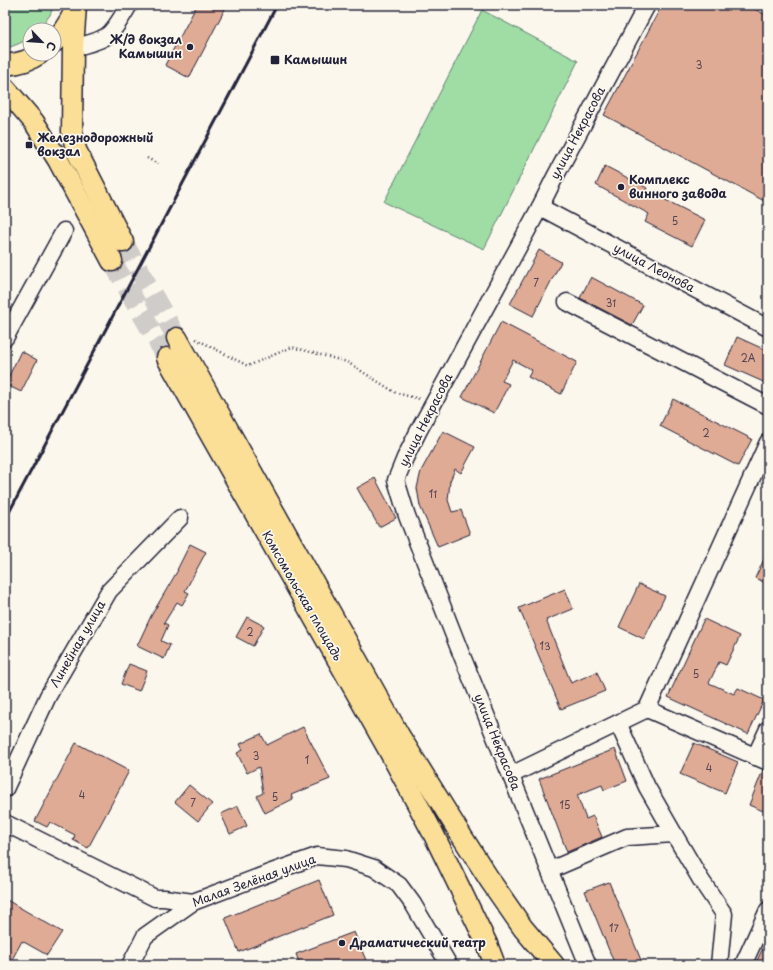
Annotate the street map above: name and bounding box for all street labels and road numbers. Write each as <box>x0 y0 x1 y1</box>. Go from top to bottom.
street label: улица Некрасова <box>545 83 609 182</box>
street label: улица Леонова <box>611 238 699 296</box>
street label: улица Некрасова <box>394 369 457 469</box>
street label: Комсомольская площадь <box>258 527 348 664</box>
street label: Линейная улица <box>45 596 110 690</box>
street label: улица Некрасова <box>470 691 526 793</box>
street label: Малая Зелёная улица <box>189 849 318 911</box>

